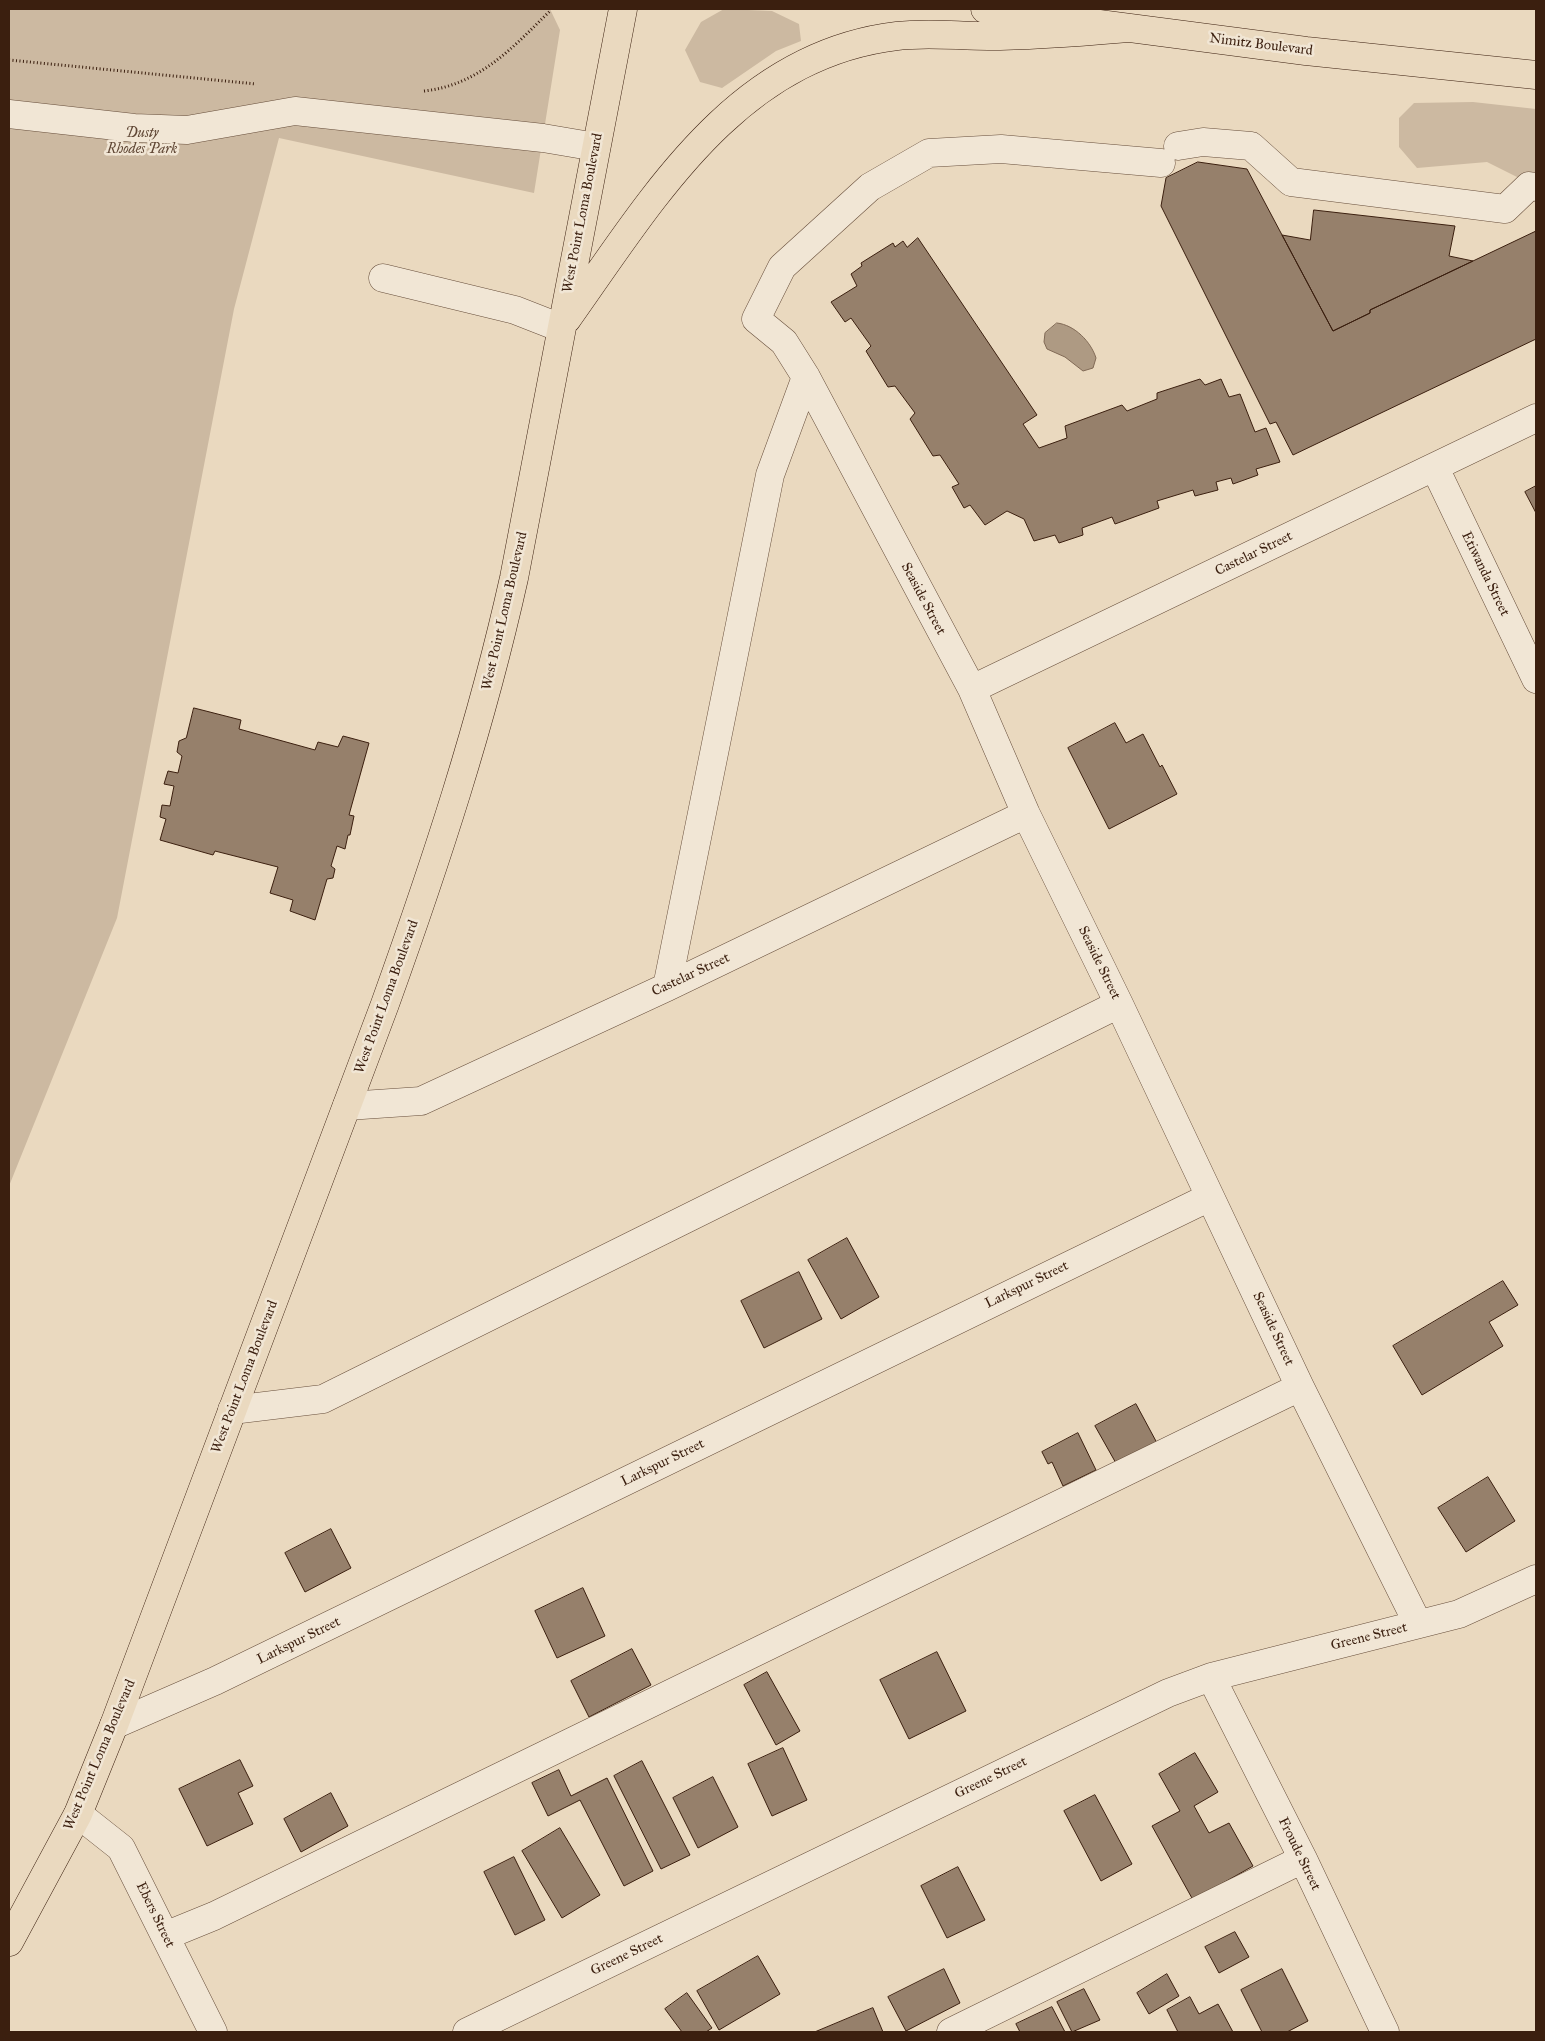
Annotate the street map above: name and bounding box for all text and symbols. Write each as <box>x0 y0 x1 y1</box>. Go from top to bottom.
street label: Nimitz Boulevard <box>1208 30 1314 60</box>
park label: Dusty Rhodes Park <box>107 126 177 158</box>
street label: West Point Loma Boulevard <box>559 132 607 294</box>
street label: Castelar Street <box>1213 528 1295 580</box>
street label: Etiwanda Street <box>1457 529 1513 619</box>
street label: West Point Loma Boulevard <box>479 530 531 692</box>
street label: Seaside Street <box>897 560 949 638</box>
street label: West Point Loma Boulevard <box>351 918 423 1076</box>
street label: Seaside Street <box>1074 924 1124 1002</box>
street label: Castelar Street <box>649 950 733 1000</box>
street label: Larkspur Street <box>983 1258 1071 1312</box>
street label: Seaside Street <box>1249 1289 1297 1369</box>
street label: West Point Loma Boulevard <box>208 1298 282 1456</box>
street label: Larkspur Street <box>619 1436 707 1490</box>
street label: Larkspur Street <box>255 1614 343 1668</box>
street label: Greene Street <box>1329 1619 1409 1655</box>
street label: West Point Loma Boulevard <box>61 1677 139 1833</box>
street label: Greene Street <box>952 1753 1030 1803</box>
street label: Froude Street <box>1274 1815 1324 1893</box>
street label: Ebers Street <box>132 1879 178 1951</box>
street label: Greene Street <box>588 1930 666 1980</box>

